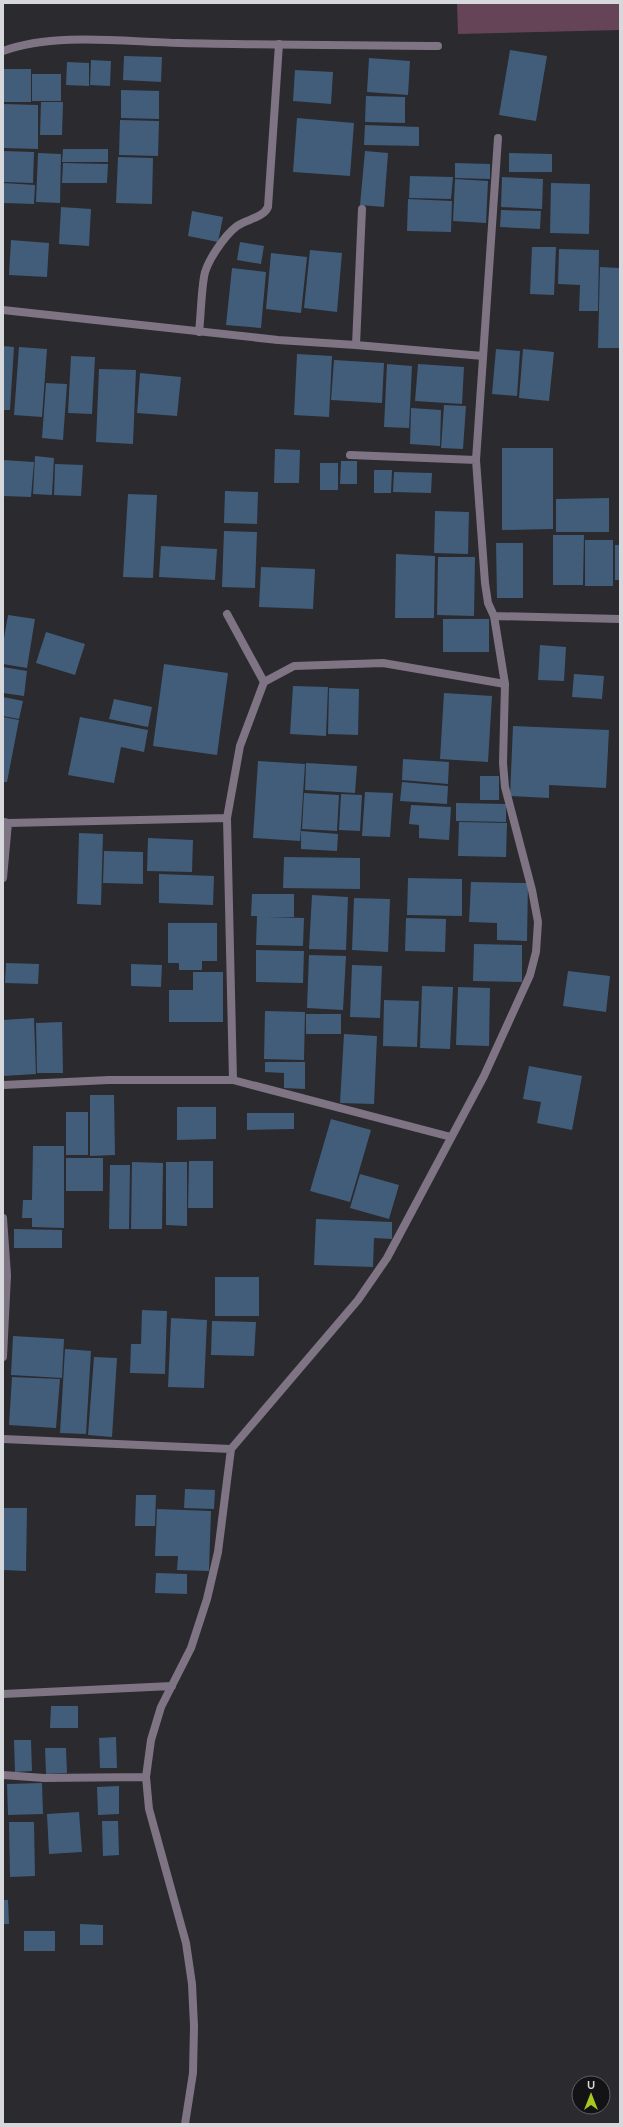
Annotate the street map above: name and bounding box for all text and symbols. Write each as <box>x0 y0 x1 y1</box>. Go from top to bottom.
north arrow <box>571 2075 611 2115</box>
text: U <box>587 2078 595 2091</box>

